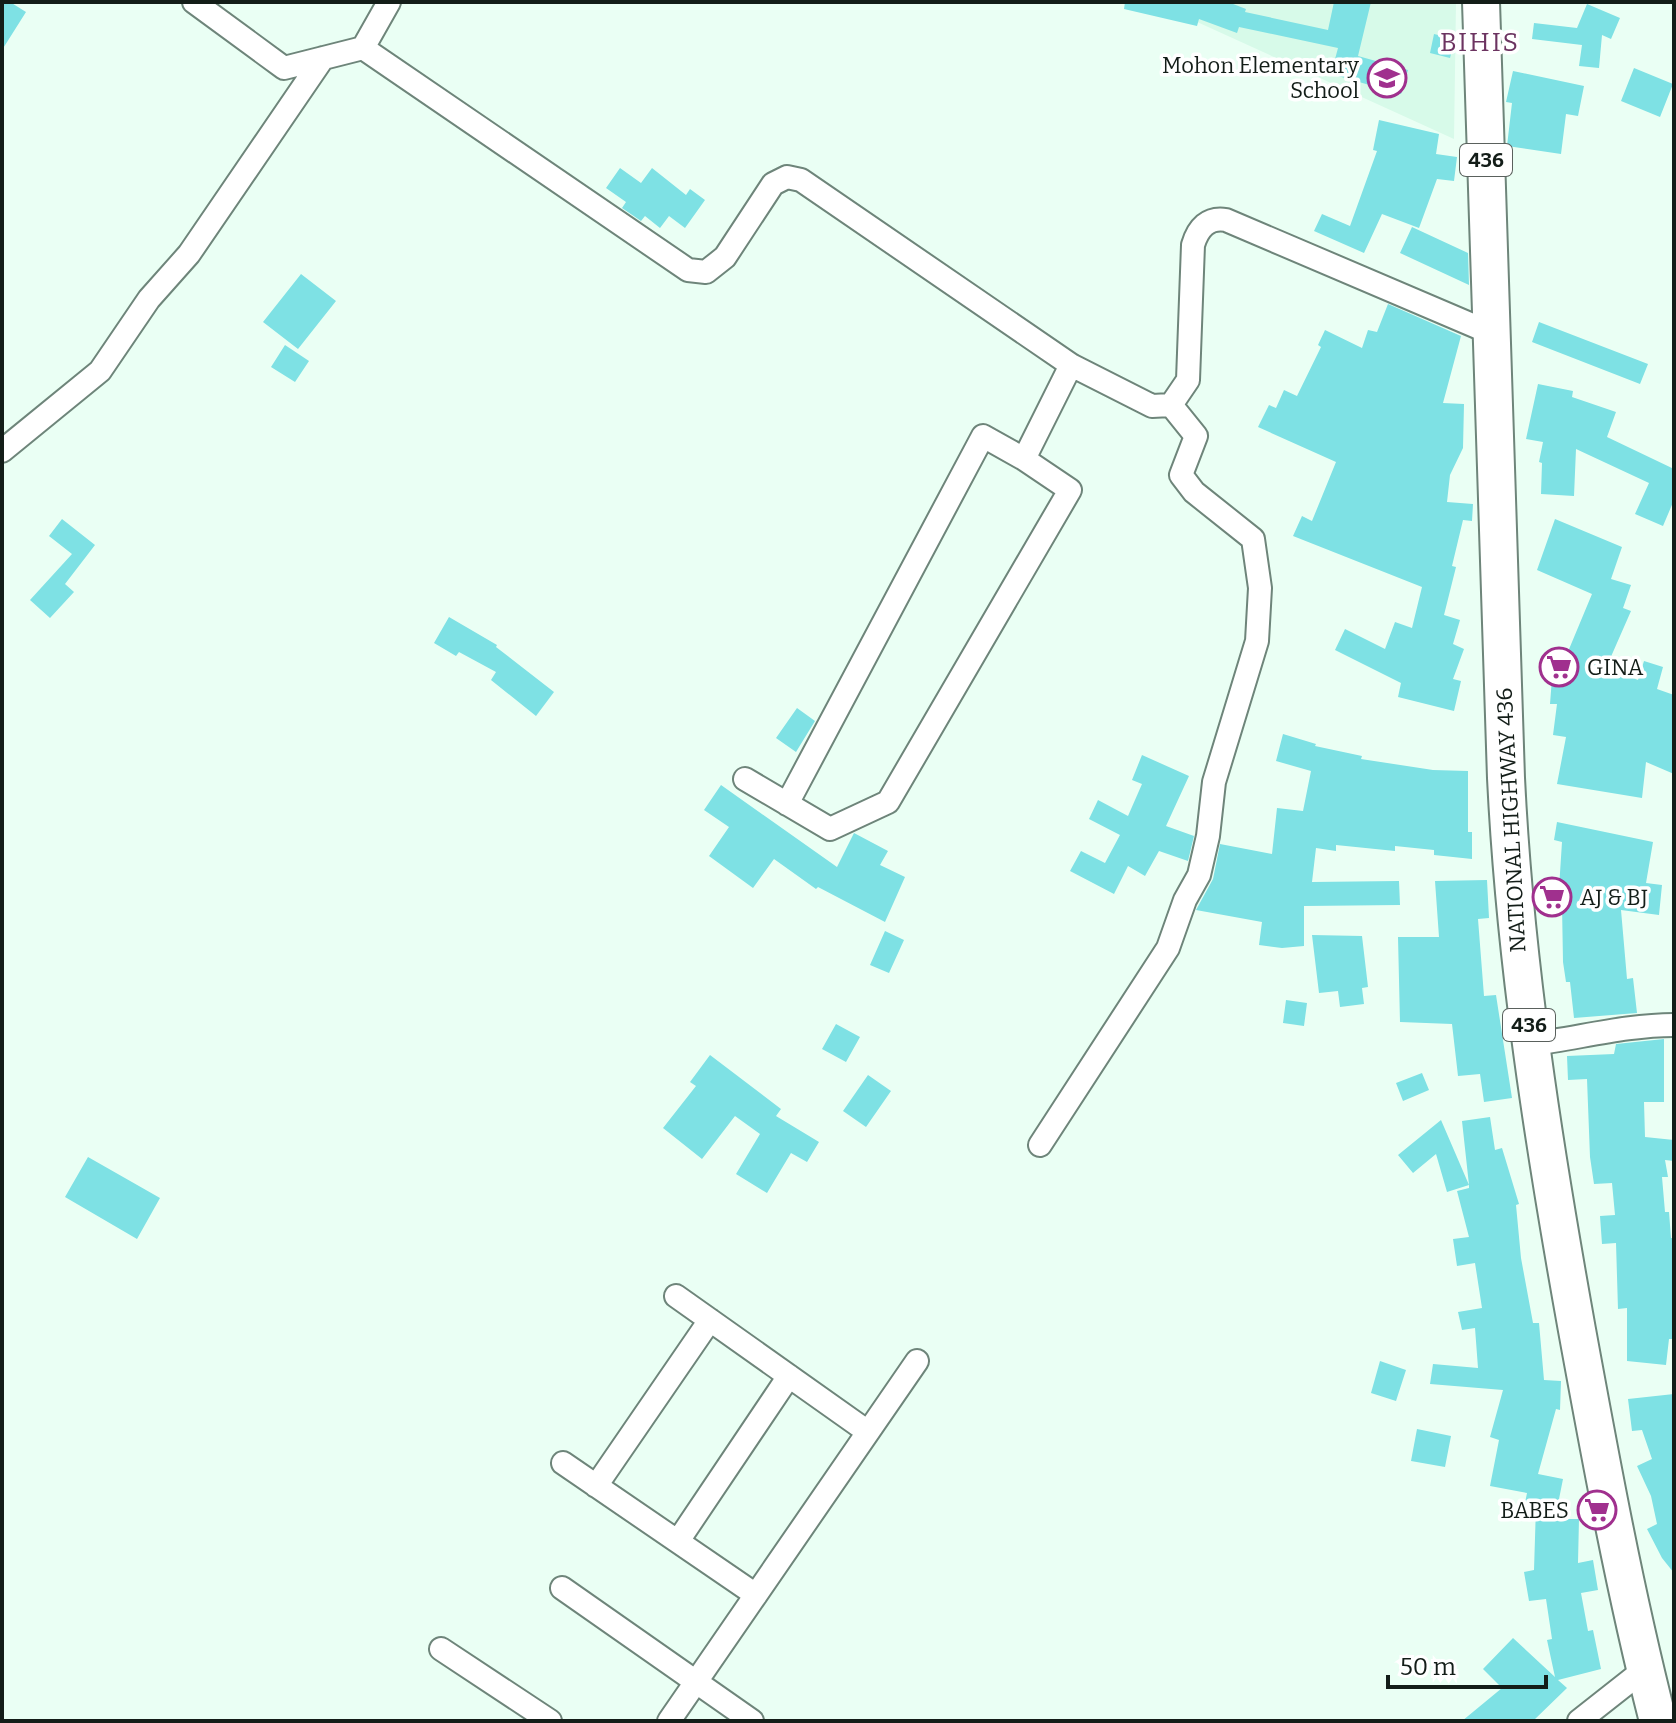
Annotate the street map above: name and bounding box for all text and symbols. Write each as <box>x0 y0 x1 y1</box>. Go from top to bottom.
district label: BIHIS <box>1440 27 1520 58</box>
place label: Mohon Elementary School <box>1162 52 1359 104</box>
school or university icon: Mohon Elementary School <box>1366 57 1408 99</box>
road number: 436 <box>1460 144 1512 176</box>
supermarket icon: GINA <box>1538 646 1580 688</box>
place label: GINA <box>1587 654 1644 681</box>
street label: NATIONAL HIGHWAY 436 <box>1491 687 1531 953</box>
supermarket icon: AJ & BJ <box>1531 876 1573 918</box>
place label: AJ & BJ <box>1580 884 1648 911</box>
road number: 436 <box>1503 1009 1555 1041</box>
supermarket icon: BABES <box>1576 1489 1618 1531</box>
place label: BABES <box>1500 1497 1569 1524</box>
scale bar <box>1388 1639 1546 1689</box>
text: 50 m <box>1400 1653 1456 1681</box>

